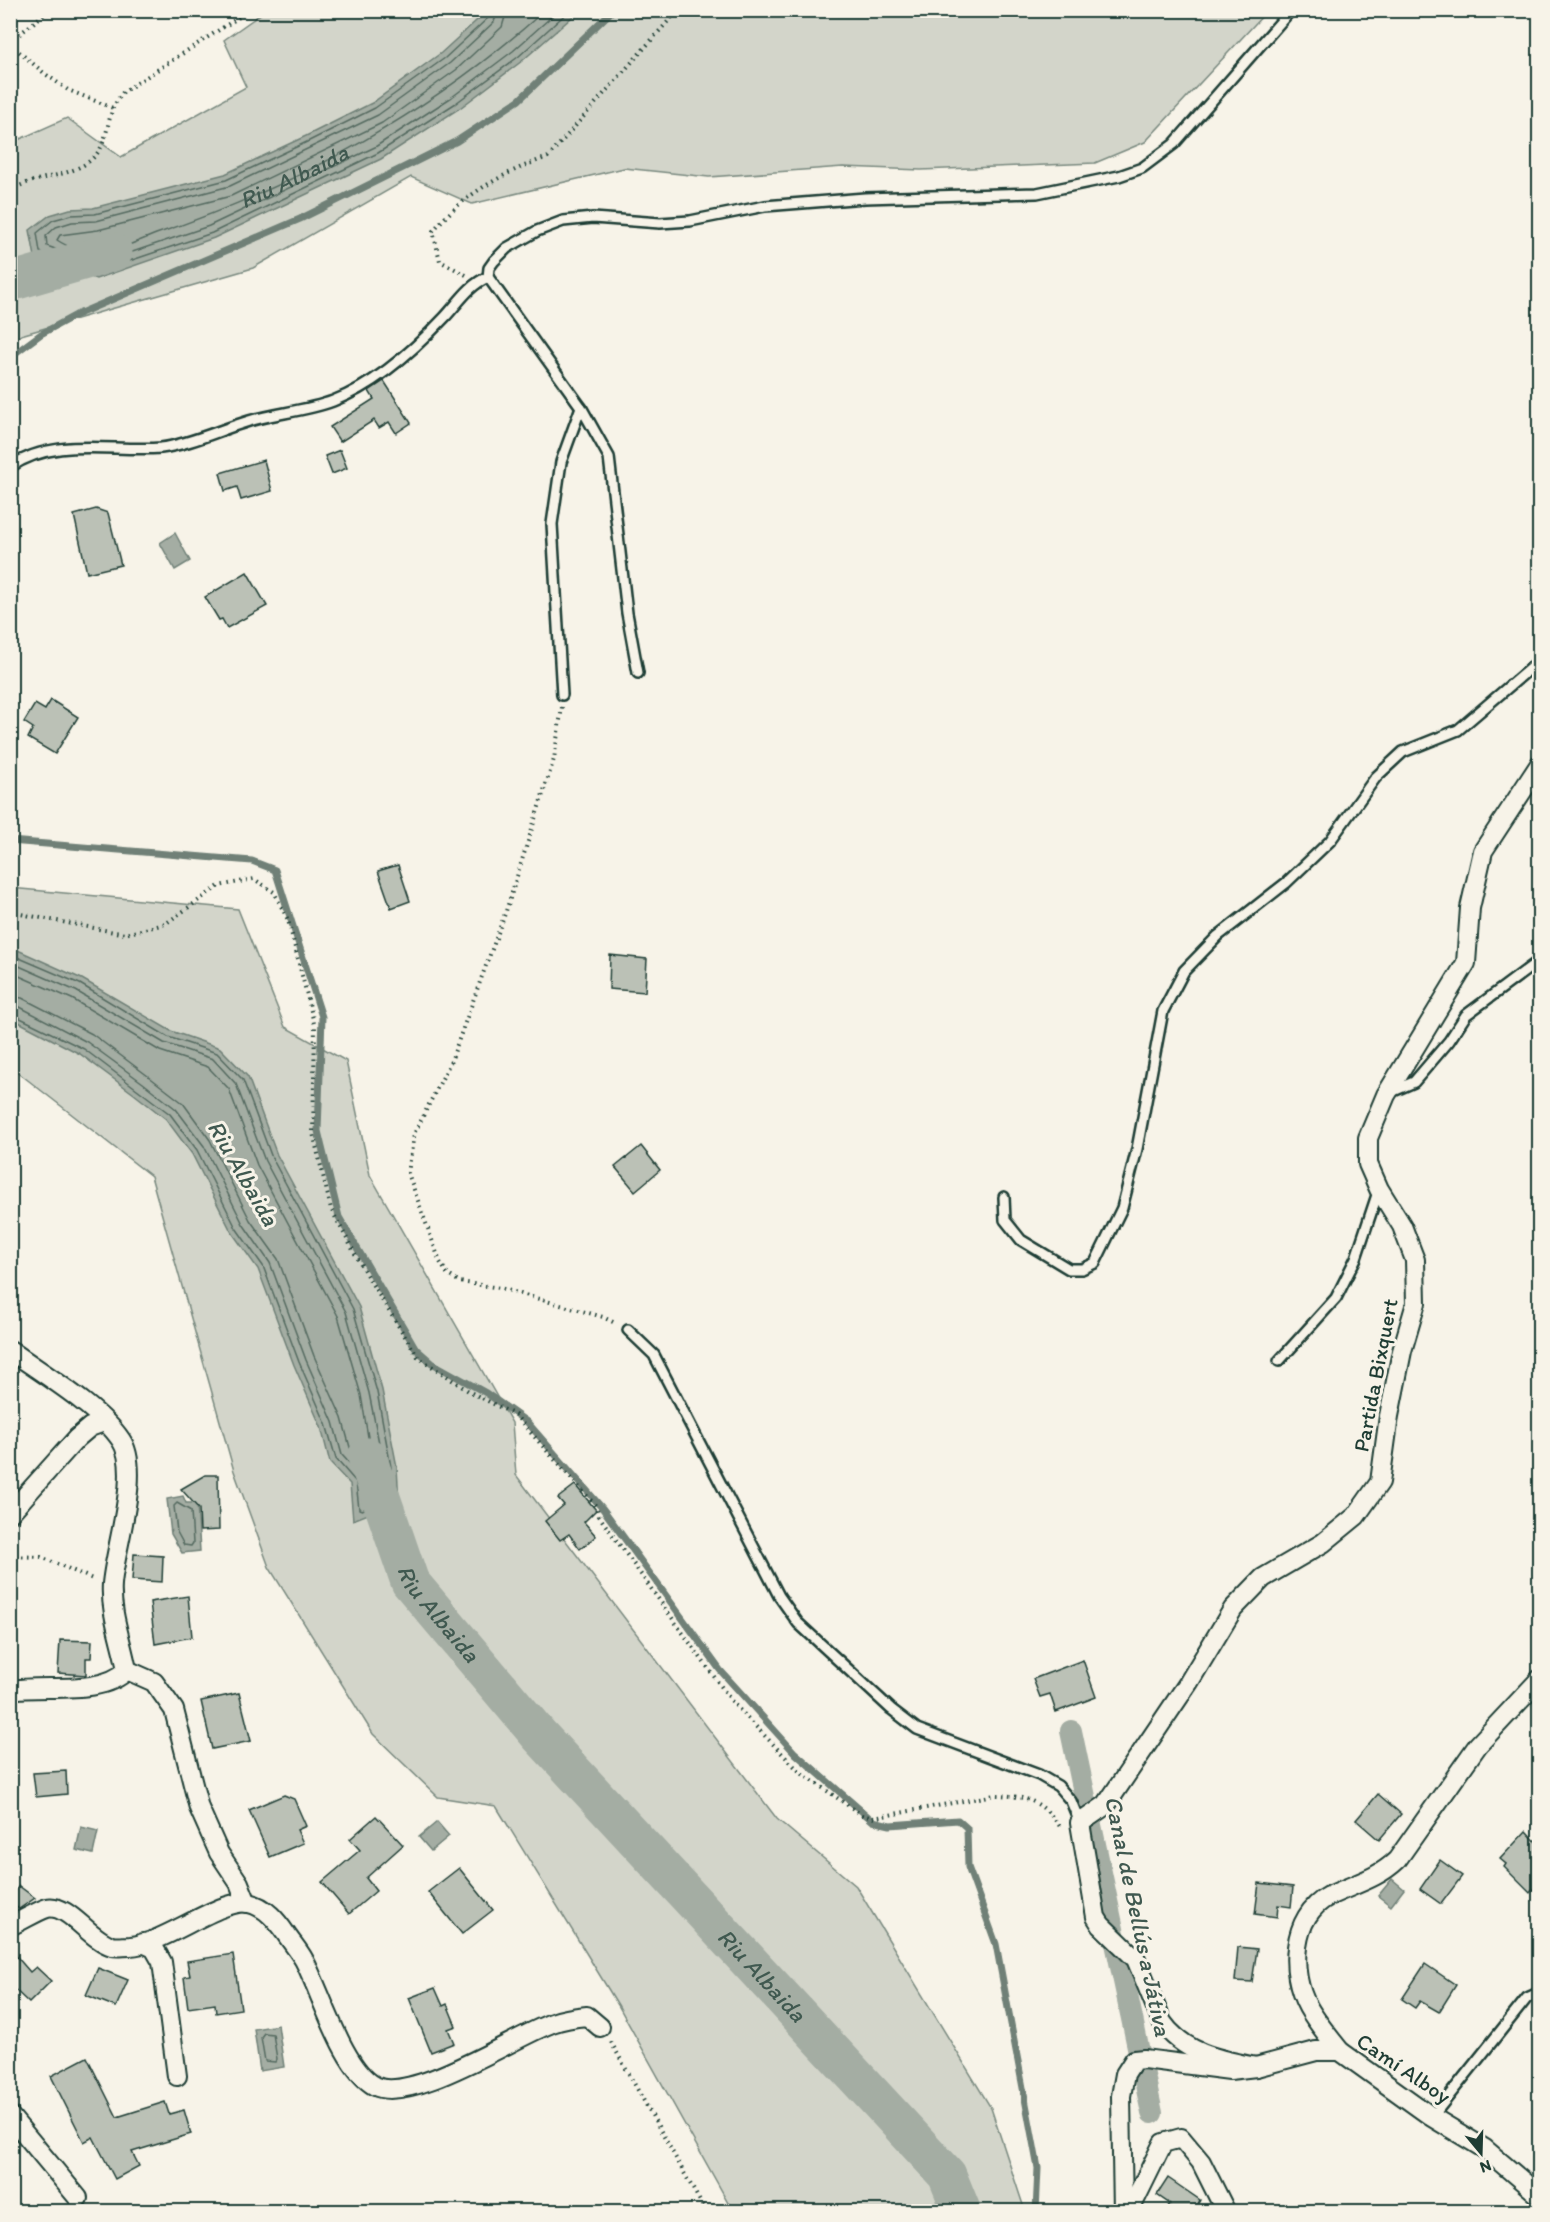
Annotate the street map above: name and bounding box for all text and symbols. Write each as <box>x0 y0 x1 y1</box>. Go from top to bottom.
water label: Riu Albaida <box>235 137 354 215</box>
water label: Riu Albaida <box>202 1115 286 1232</box>
street label: Partida Bixquert <box>1347 1296 1404 1454</box>
water label: Riu Albaida <box>391 1561 487 1669</box>
water label: Canal de Bellús a Játiva <box>1099 1793 1178 2039</box>
water label: Riu Albaida <box>712 1922 814 2029</box>
street label: Camí Alboy <box>1351 2027 1457 2110</box>
north arrow <box>1451 2123 1511 2183</box>
text: N <box>1478 2156 1494 2177</box>

